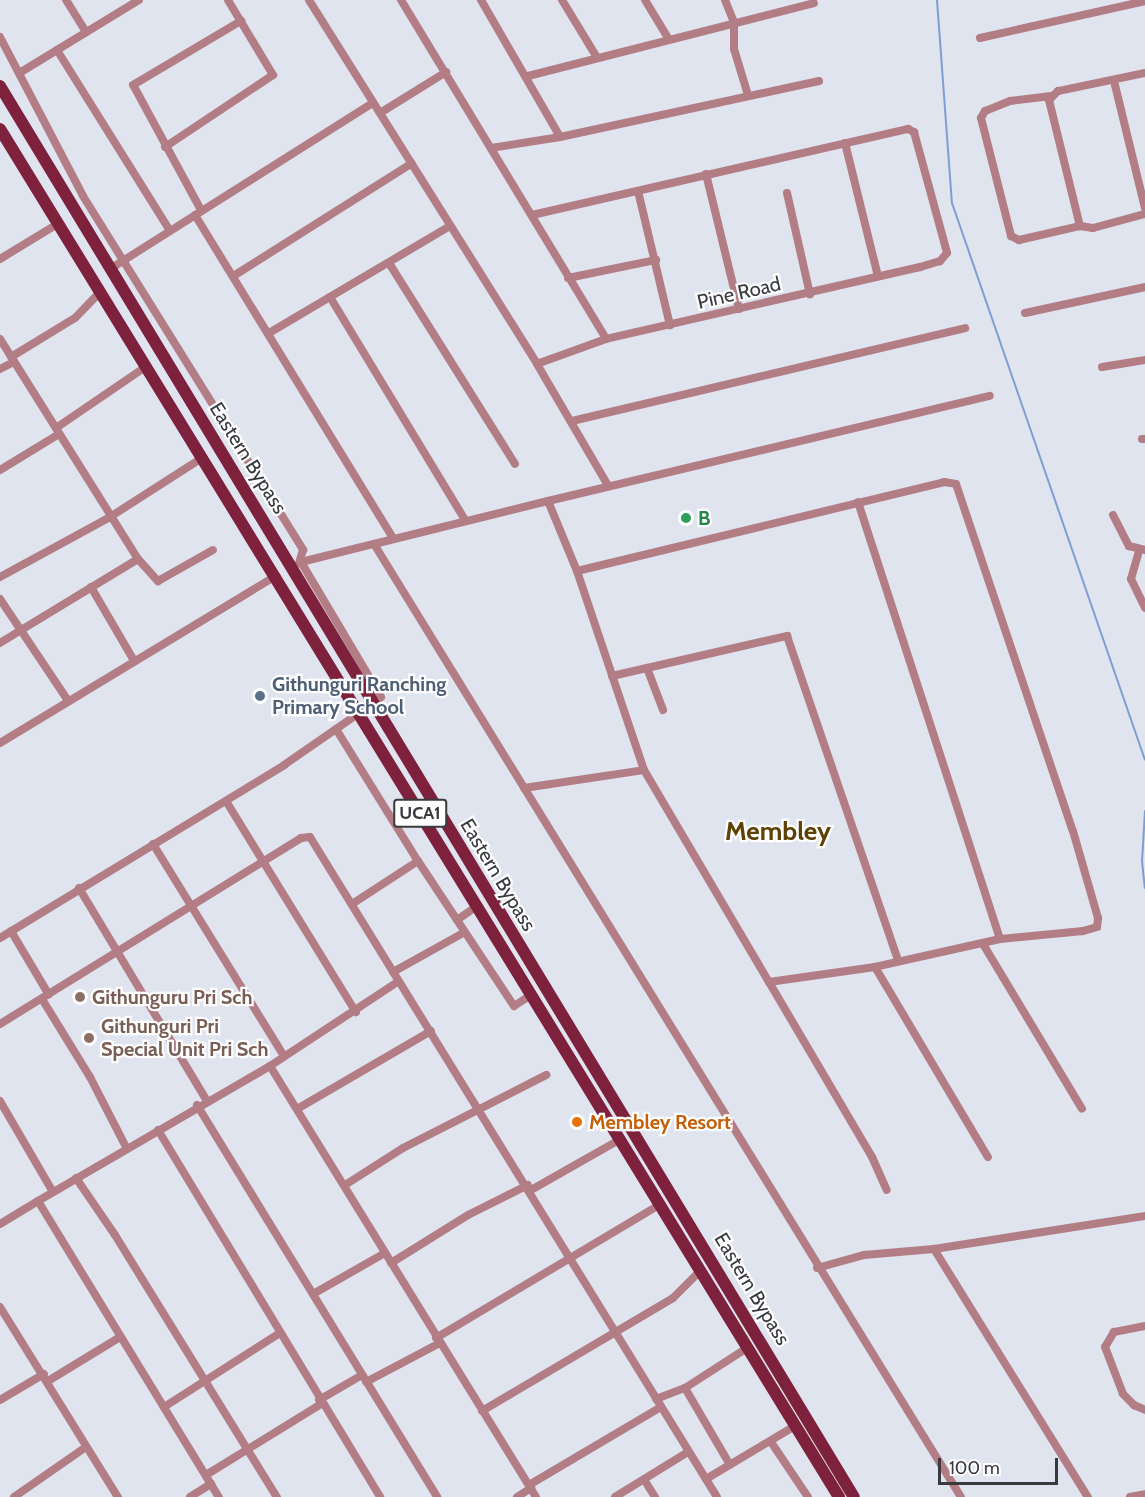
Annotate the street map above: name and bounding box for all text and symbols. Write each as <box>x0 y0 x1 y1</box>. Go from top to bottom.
street label: Pine Road <box>695 272 783 314</box>
street label: Eastern Bypass <box>204 398 292 518</box>
place label: B <box>698 506 711 530</box>
marker: B <box>679 511 693 525</box>
place label: Githunguri Ranching Primary School <box>272 672 446 719</box>
marker: Githunguri Ranching Primary School <box>253 689 267 703</box>
road number: UCA1 <box>393 798 447 828</box>
street label: Eastern Bypass <box>455 814 541 936</box>
district label: Membley <box>725 816 831 848</box>
place label: Githunguru Pri Sch <box>92 985 252 1009</box>
marker: Githunguru Pri Sch <box>73 990 87 1004</box>
place label: Githunguri Pri Special Unit Pri Sch <box>101 1014 268 1061</box>
marker: Githunguri Pri Special Unit Pri Sch <box>82 1031 96 1045</box>
place label: Membley Resort <box>589 1110 731 1134</box>
marker: Membley Resort <box>570 1115 584 1129</box>
street label: Eastern Bypass <box>709 1228 795 1350</box>
scale bar <box>941 1446 1061 1484</box>
text: 100 m <box>949 1457 1000 1479</box>

